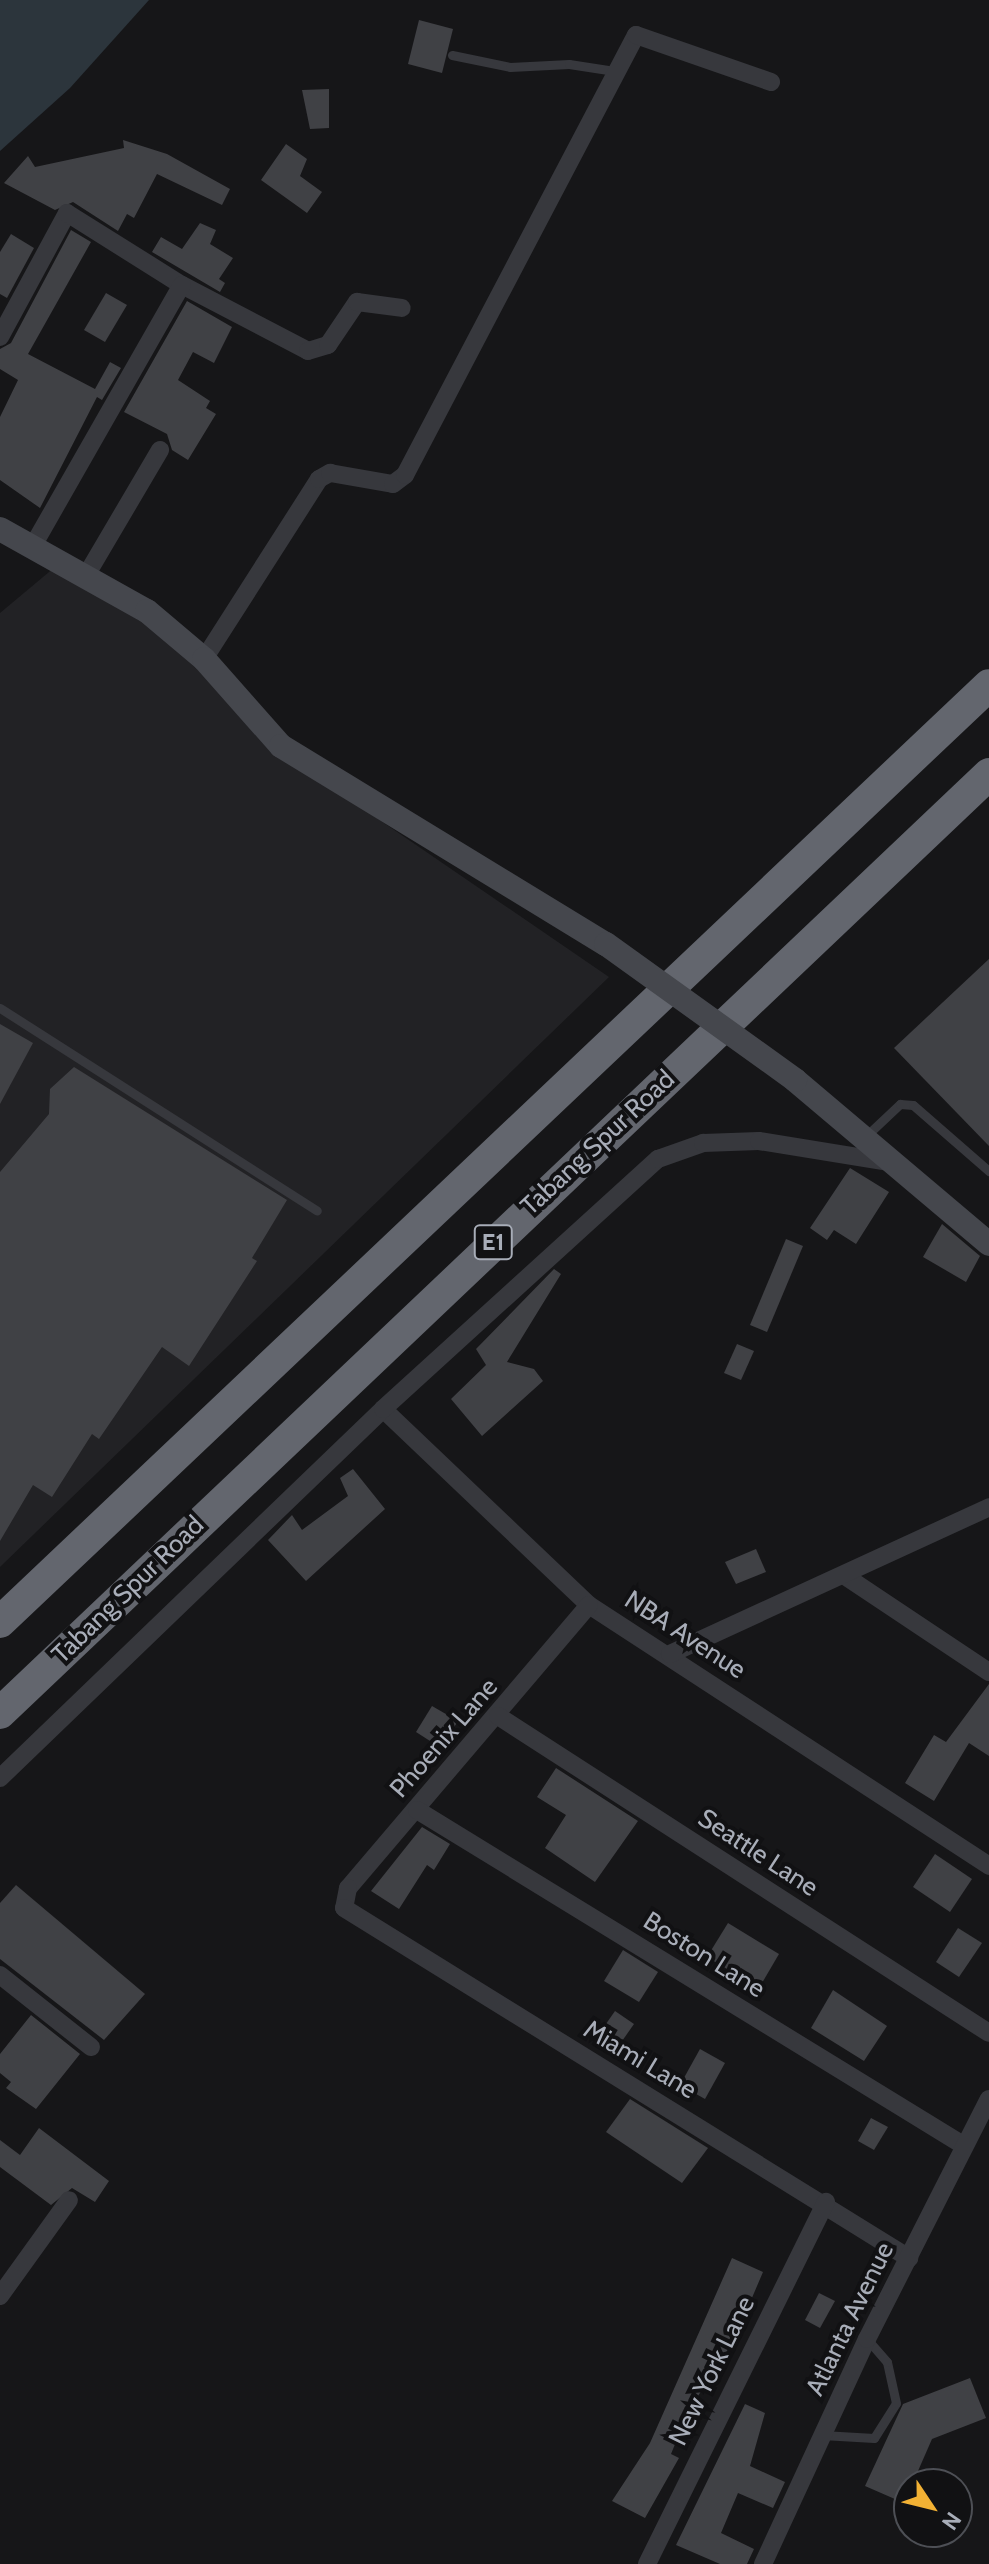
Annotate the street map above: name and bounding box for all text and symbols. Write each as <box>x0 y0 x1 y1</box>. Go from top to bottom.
street label: Tabang Spur Road <box>515 1064 681 1222</box>
road number: E1 <box>473 1222 513 1262</box>
street label: Tabang Spur Road <box>46 1510 210 1670</box>
street label: NBA Avenue <box>619 1584 751 1686</box>
street label: Phoenix Lane <box>384 1672 504 1804</box>
street label: Seattle Lane <box>692 1803 824 1903</box>
street label: Boston Lane <box>638 1905 770 2005</box>
street label: Miami Lane <box>578 2014 702 2106</box>
street label: Atlanta Avenue <box>799 2237 901 2401</box>
street label: New York Lane <box>663 2291 761 2451</box>
north arrow <box>893 2468 973 2548</box>
text: N <box>936 2507 967 2535</box>

